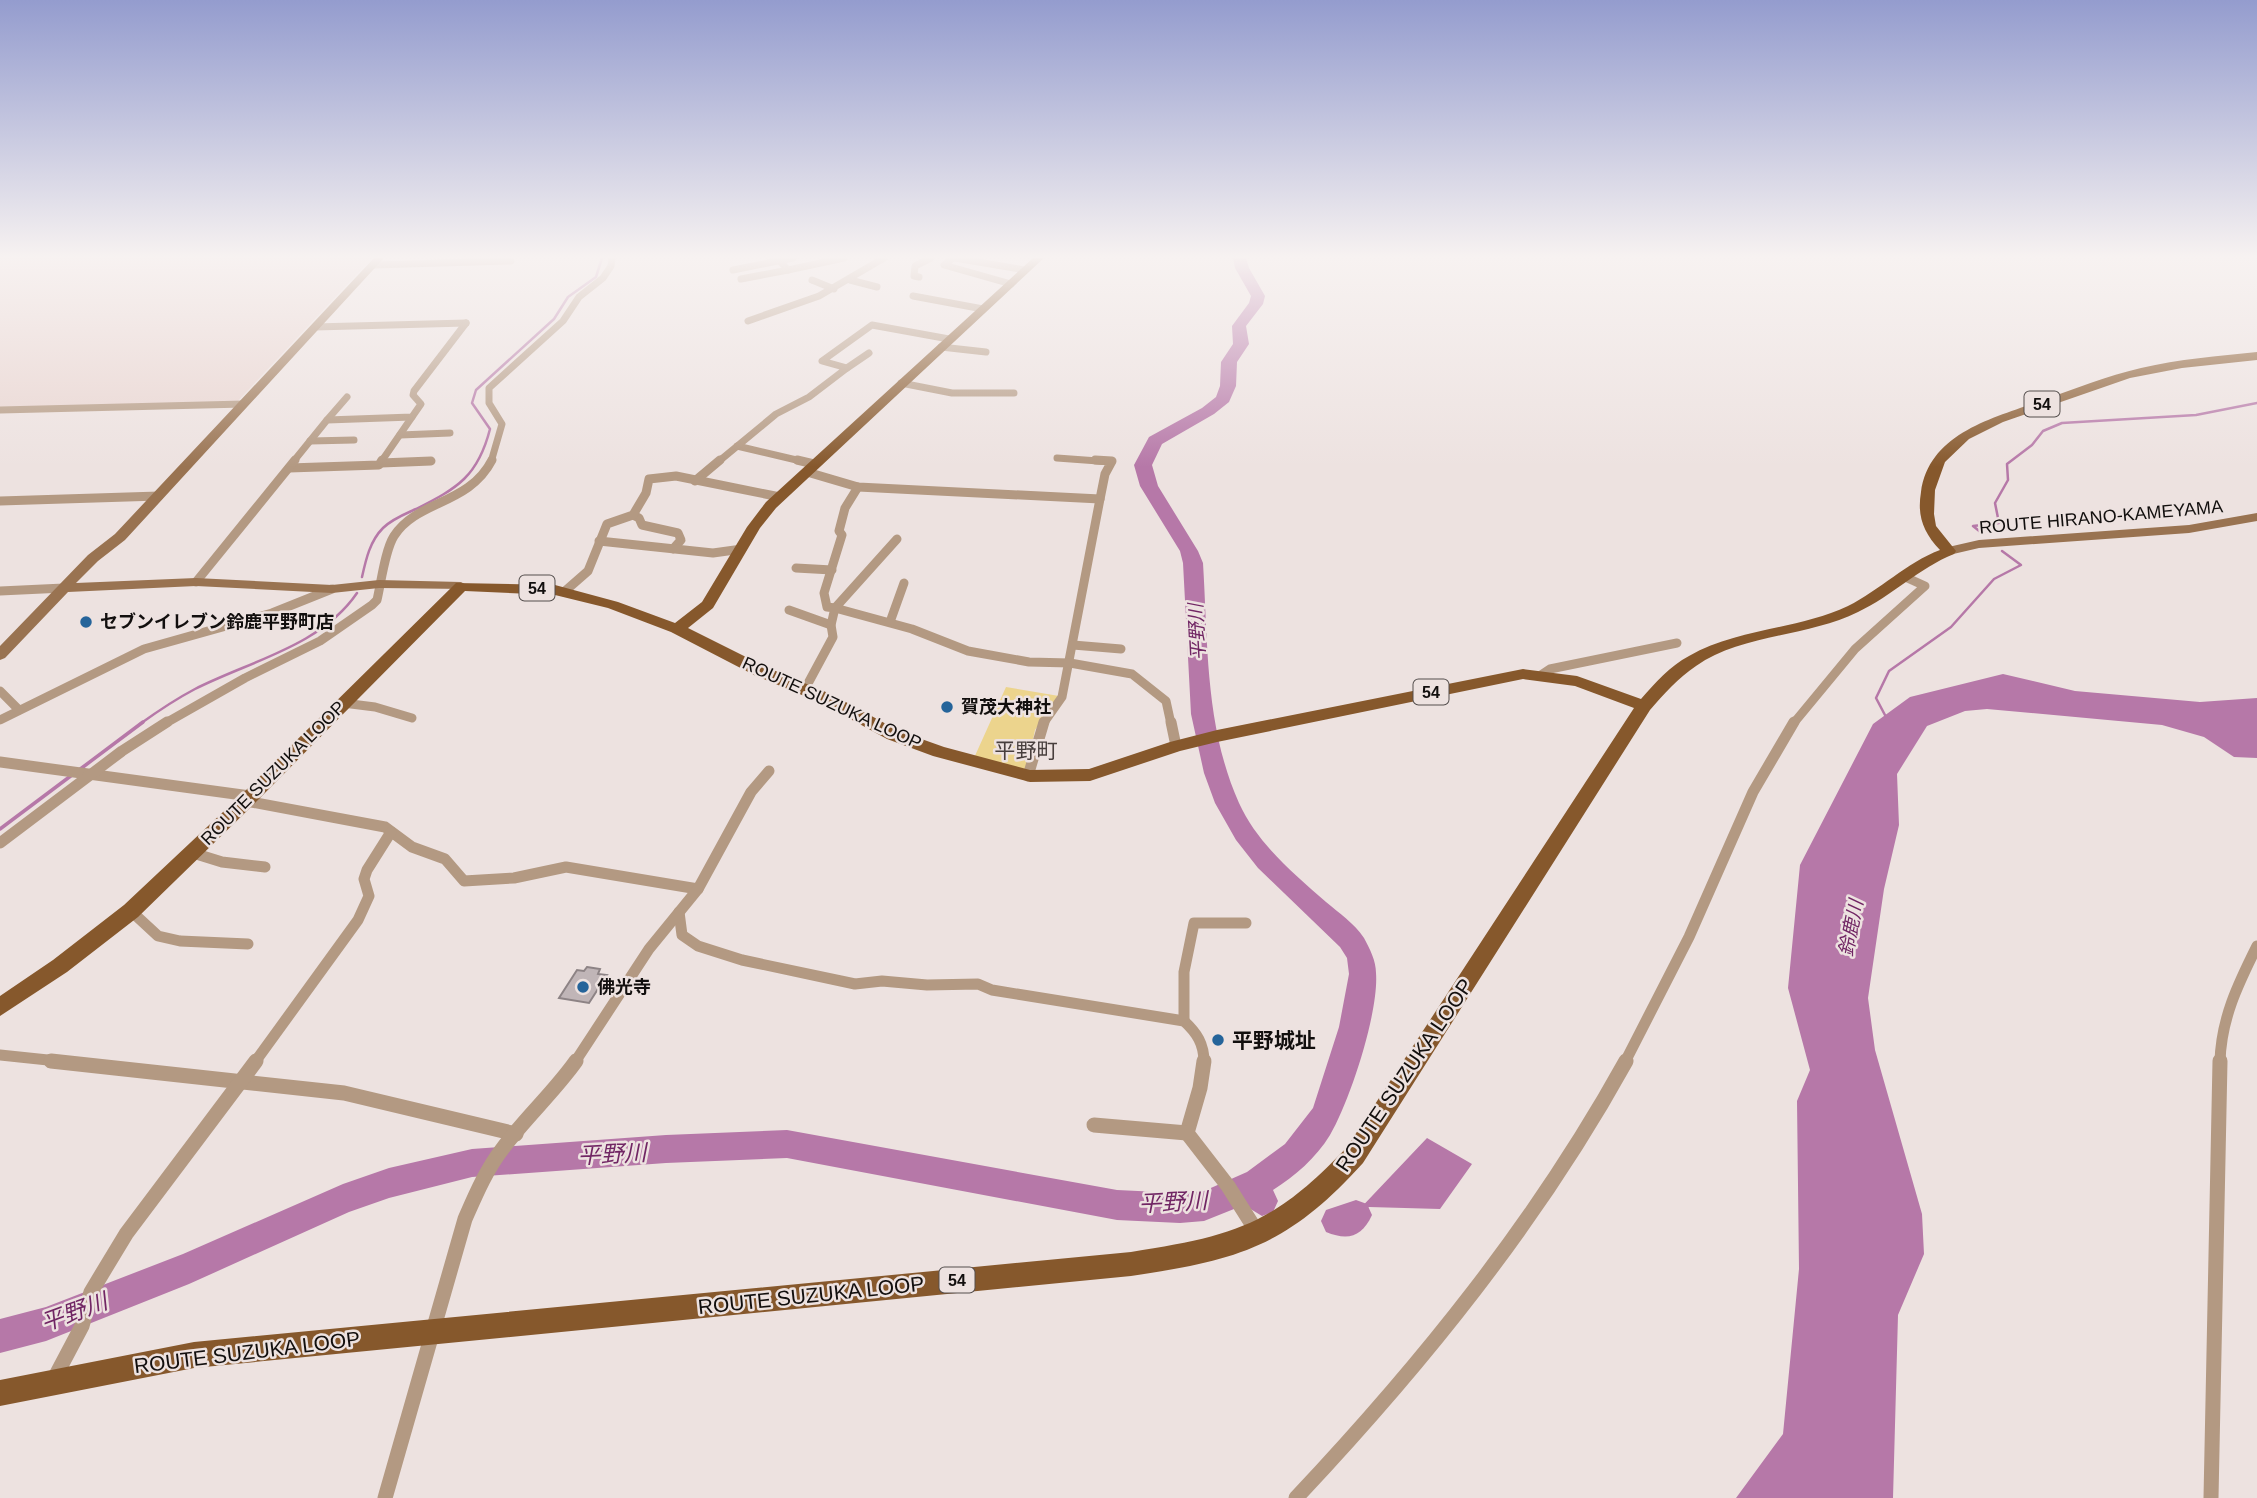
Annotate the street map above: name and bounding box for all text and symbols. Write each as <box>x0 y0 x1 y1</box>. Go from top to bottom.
road number: 54 <box>2024 392 2060 416</box>
street label: ROUTE HIRANO-KAMEYAMA <box>1978 496 2224 538</box>
road number: 54 <box>520 576 554 600</box>
water label: 平野川 <box>1185 601 1209 661</box>
place label: セブンイレブン鈴鹿平野町店 <box>100 612 334 632</box>
marker: セブンイレブン鈴鹿平野町店 <box>78 614 94 630</box>
street label: ROUTE SUZUKA LOOP <box>739 653 925 753</box>
road number: 54 <box>1414 680 1448 705</box>
street label: ROUTE SUZUKA LOOP <box>197 697 349 849</box>
place label: 賀茂大神社 <box>961 697 1051 717</box>
marker: 賀茂大神社 <box>939 699 955 715</box>
district label: 平野町 <box>995 739 1058 762</box>
water label: 鈴鹿川 <box>1835 896 1867 958</box>
street label: ROUTE SUZUKA LOOP <box>1331 974 1477 1176</box>
place label: 佛光寺 <box>597 977 651 997</box>
marker: 佛光寺 <box>575 979 591 995</box>
place label: 平野城址 <box>1232 1029 1316 1052</box>
marker: 平野城址 <box>1210 1032 1226 1048</box>
water label: 平野川 <box>577 1139 650 1169</box>
water label: 平野川 <box>1138 1187 1211 1217</box>
road number: 54 <box>940 1268 974 1292</box>
street label: ROUTE SUZUKA LOOP <box>697 1272 925 1318</box>
water label: 平野川 <box>37 1287 114 1336</box>
street label: ROUTE SUZUKA LOOP <box>133 1327 361 1377</box>

